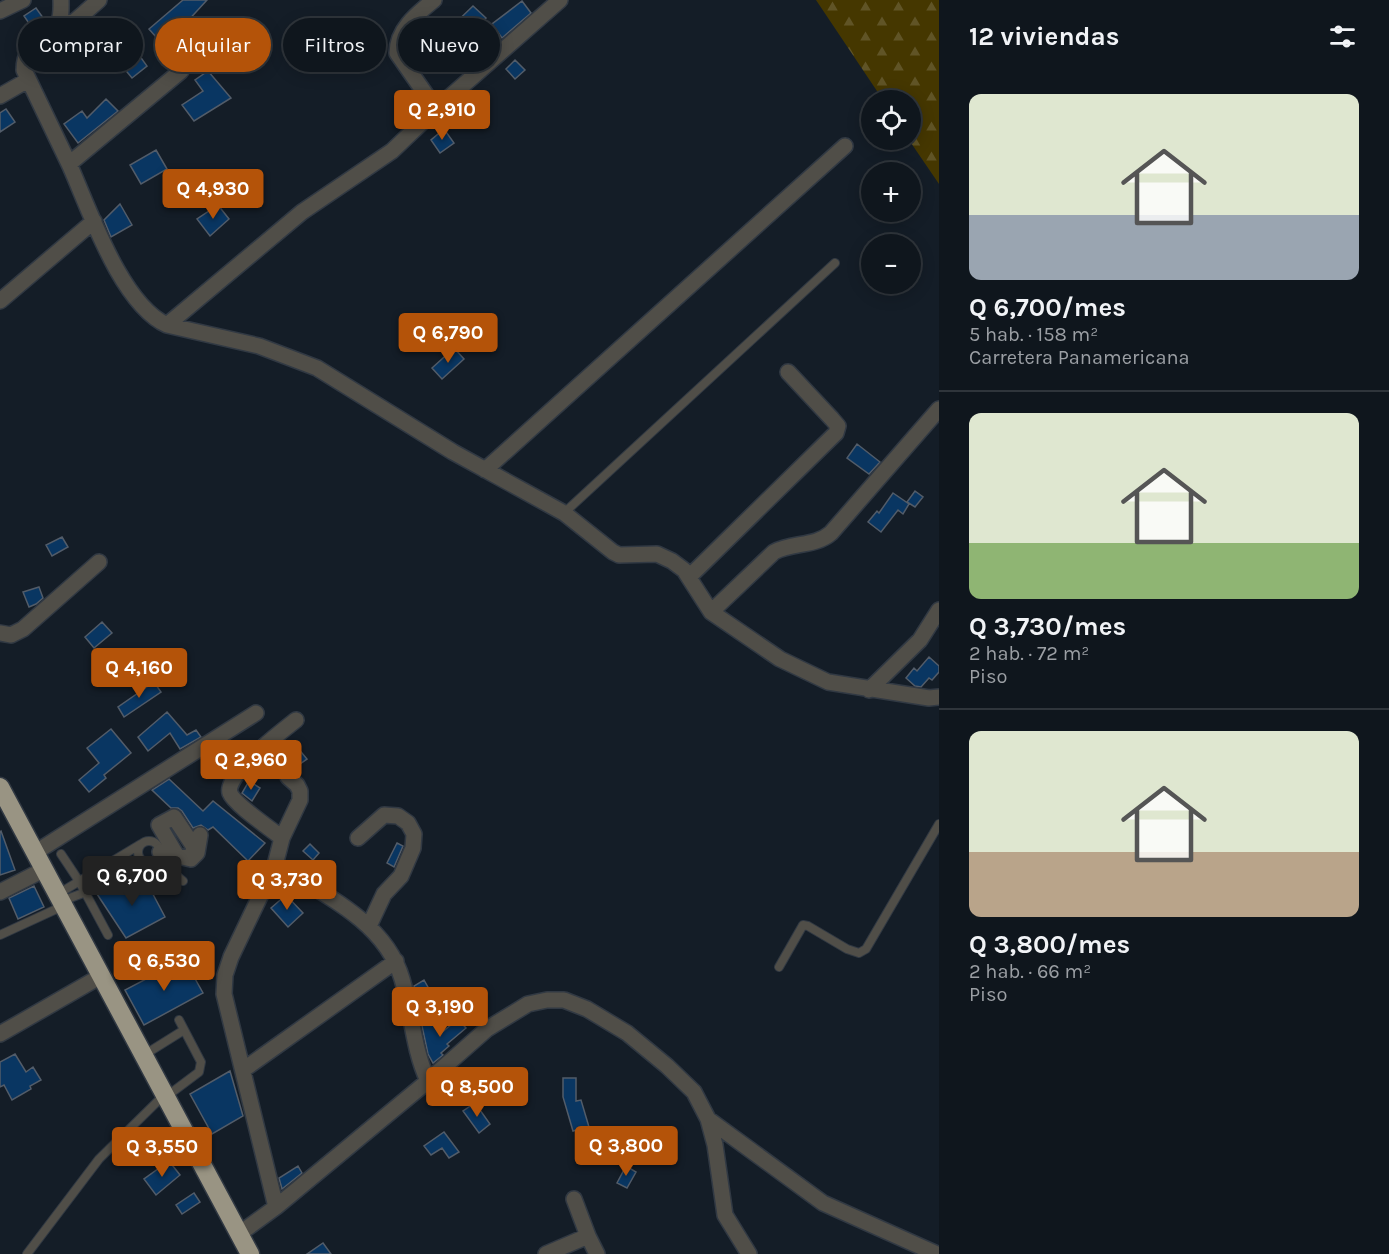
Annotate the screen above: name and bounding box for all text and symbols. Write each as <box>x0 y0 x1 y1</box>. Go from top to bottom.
chip: Comprar <box>18 18 143 72</box>
chip: Alquilar <box>155 18 271 72</box>
chip: Filtros <box>283 18 386 72</box>
chip: Nuevo <box>398 18 500 72</box>
icon: filters <box>1326 20 1359 53</box>
text: 12 viviendas <box>969 21 1120 52</box>
pin: Q 2,910 <box>387 90 497 141</box>
map controls <box>861 90 921 294</box>
button: locate <box>861 90 921 150</box>
text: Q 2,910 <box>408 98 476 121</box>
icon: home <box>1110 133 1218 241</box>
button: + <box>861 162 921 222</box>
pin: Q 4,930 <box>158 169 268 220</box>
text: Q 4,930 <box>176 177 250 200</box>
button: − <box>861 234 921 294</box>
text: Q 6,700/mes <box>969 292 1126 323</box>
pin: Q 6,790 <box>393 313 503 364</box>
text: Q 6,790 <box>413 321 483 344</box>
text: 5 hab. · 158 m² <box>969 323 1098 346</box>
text: Carretera Panamericana <box>969 346 1190 369</box>
icon: home <box>1110 452 1218 560</box>
text: Q 3,730/mes <box>969 611 1126 642</box>
text: 2 hab. · 72 m² <box>969 642 1089 665</box>
pin: Q 4,160 <box>84 648 194 699</box>
text: Q 4,160 <box>105 656 173 679</box>
text: Piso <box>969 665 1007 688</box>
pin: Q 2,960 <box>196 740 306 791</box>
text: Q 2,960 <box>215 748 287 771</box>
icon: home <box>1110 770 1218 878</box>
pin: Q 6,700 <box>77 856 187 907</box>
pin: Q 3,730 <box>232 860 342 911</box>
text: Q 6,700 <box>96 864 168 887</box>
text: Q 3,730 <box>251 868 323 891</box>
text: Q 3,800/mes <box>969 929 1130 960</box>
pin: Q 6,530 <box>109 941 219 992</box>
text: Q 6,530 <box>128 949 200 972</box>
text: 2 hab. · 66 m² <box>969 960 1091 983</box>
text: Piso <box>969 983 1007 1006</box>
pin: Q 3,190 <box>385 987 495 1038</box>
text: Q 3,190 <box>406 995 474 1018</box>
pin: Q 8,500 <box>422 1067 532 1118</box>
text: Q 8,500 <box>440 1075 514 1098</box>
pin: Q 3,800 <box>571 1126 681 1177</box>
pin: Q 3,550 <box>107 1127 217 1178</box>
text: Q 3,800 <box>589 1134 663 1157</box>
text: Q 3,550 <box>126 1135 198 1158</box>

